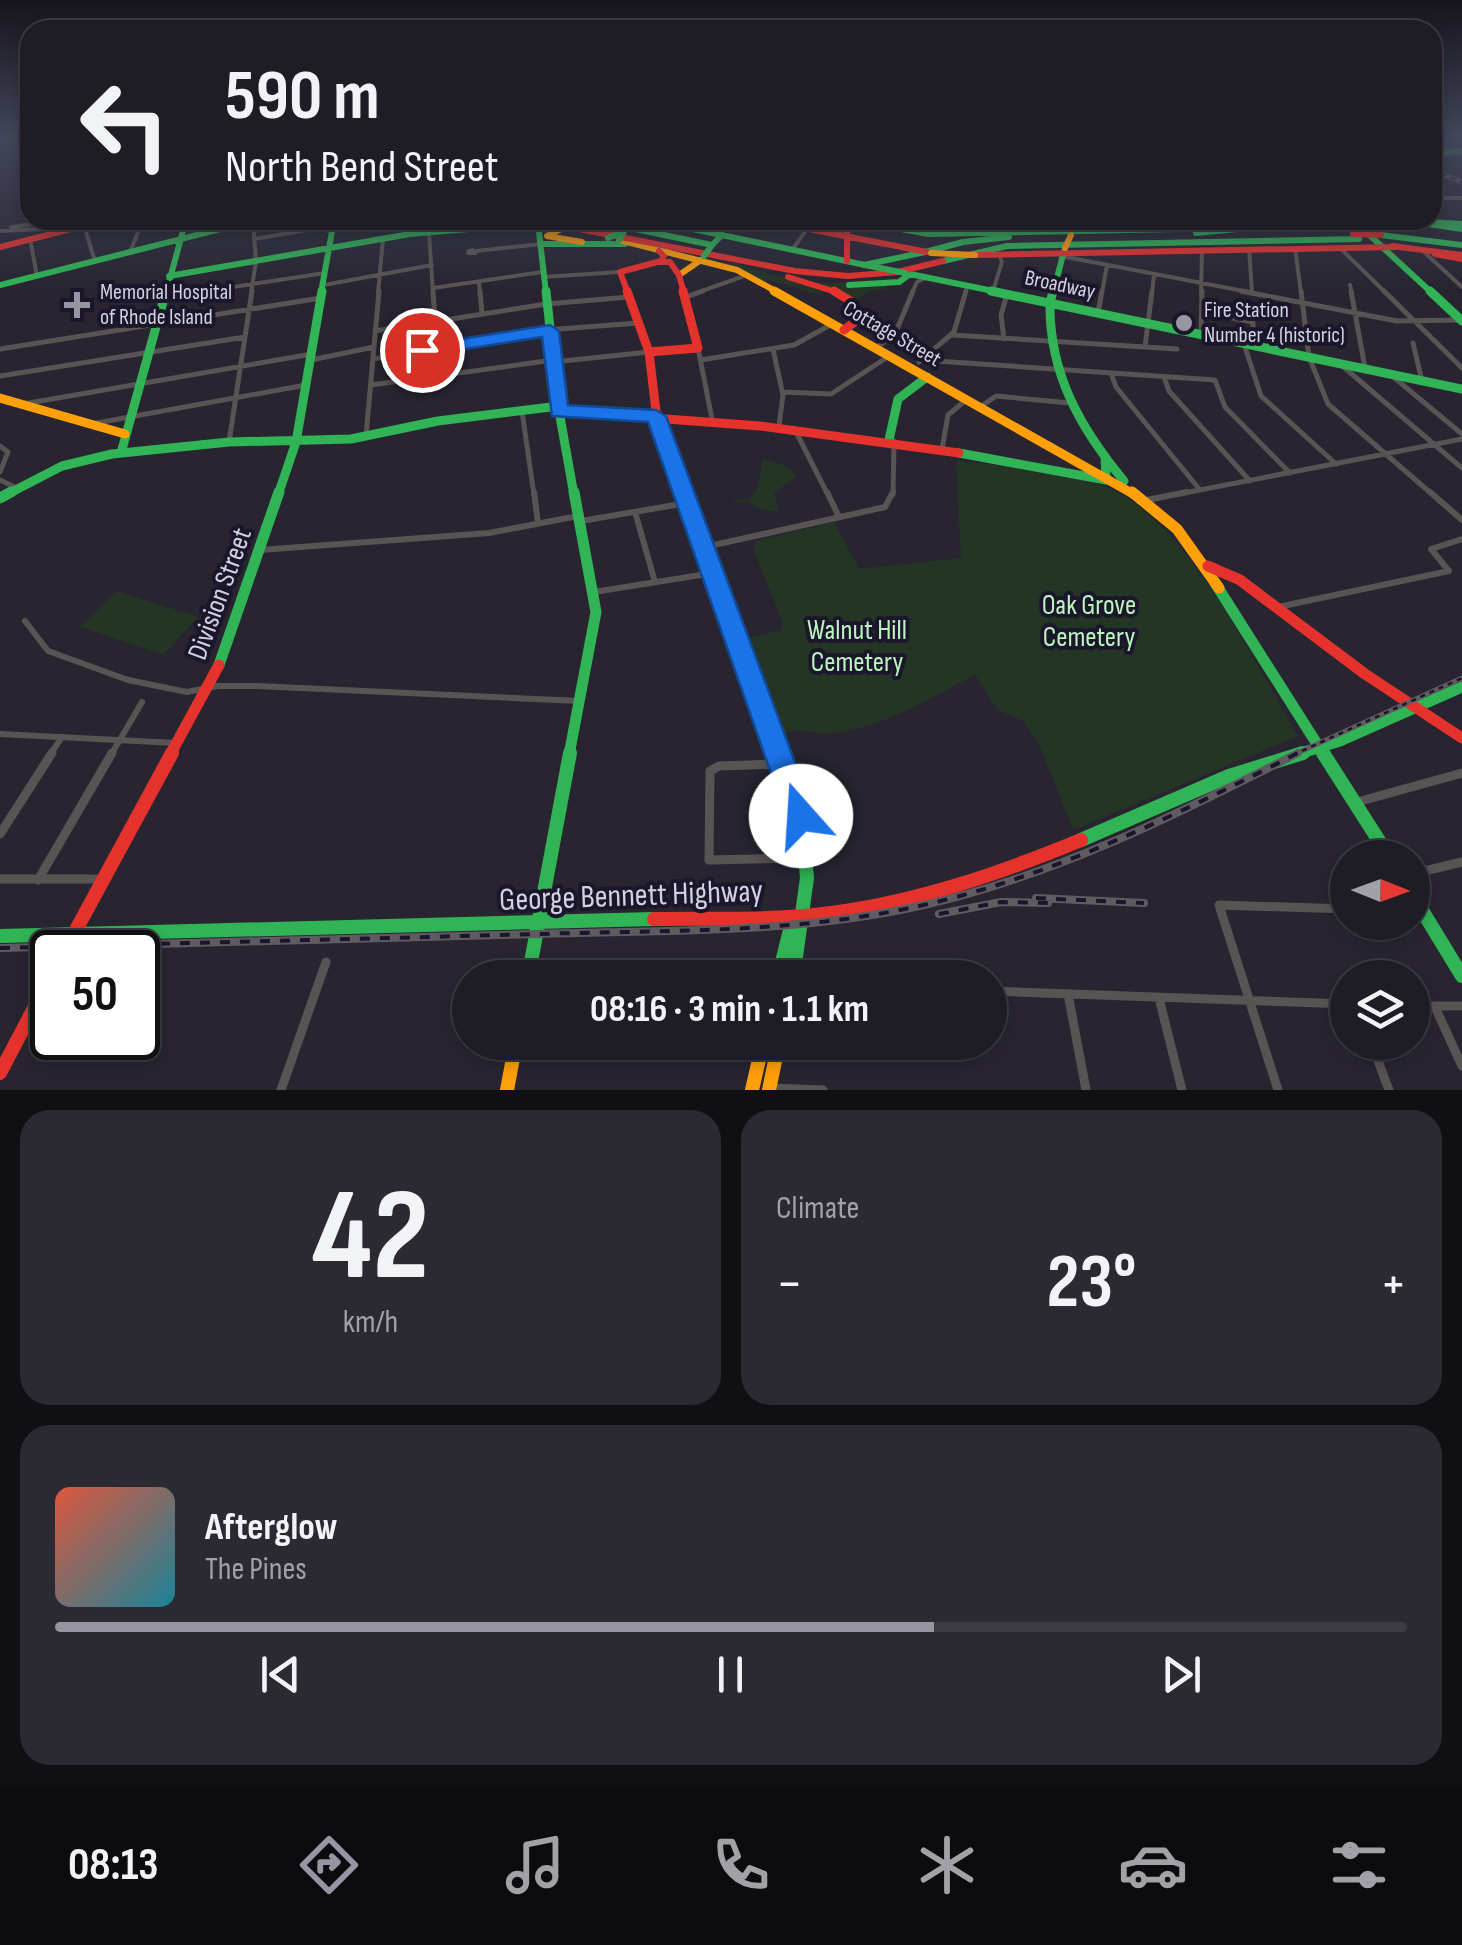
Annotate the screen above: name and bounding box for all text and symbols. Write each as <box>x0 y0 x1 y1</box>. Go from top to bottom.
text: 590 m <box>225 55 380 139</box>
icon: left <box>60 60 190 190</box>
text: North Bend Street <box>225 140 498 195</box>
street label: Broadway <box>1022 264 1098 306</box>
place label: Memorial Hospital of Rhode Island <box>100 279 232 331</box>
marker: Memorial Hospital of Rhode Island <box>64 292 90 318</box>
street label: Cottage Street <box>838 295 946 373</box>
place label: Fire Station Number 4 (historic) <box>1204 297 1345 349</box>
pin <box>380 308 465 393</box>
marker: Fire Station Number 4 (historic) <box>1173 312 1195 334</box>
icon: arrive <box>395 323 450 378</box>
street label: Division Street <box>181 524 259 664</box>
park label: Oak Grove Cemetery <box>1042 589 1136 654</box>
park label: Walnut Hill Cemetery <box>807 614 907 679</box>
position arrow <box>749 764 853 868</box>
north arrow <box>1330 840 1430 940</box>
map controls <box>1330 840 1430 1060</box>
street label: George Bennett Highway <box>499 872 763 920</box>
speed limit sign: 50 <box>30 930 160 1060</box>
button: layers <box>1330 960 1430 1060</box>
text: 08:16 · 3 min · 1.1 km <box>590 987 869 1032</box>
text: 42 <box>312 1160 429 1316</box>
text: Climate <box>776 1189 859 1228</box>
text: 23° <box>1046 1238 1137 1329</box>
text: − <box>776 1251 803 1318</box>
text: + <box>1380 1251 1407 1318</box>
text: km/h <box>343 1303 398 1342</box>
text: Afterglow <box>205 1505 338 1550</box>
text: The Pines <box>205 1550 307 1589</box>
icon: previous <box>253 1647 308 1702</box>
icon: pause <box>703 1647 758 1702</box>
icon: next <box>1154 1647 1209 1702</box>
icon: directions <box>294 1830 364 1900</box>
icon: music <box>500 1830 570 1900</box>
icon: phone <box>706 1830 776 1900</box>
icon: climate <box>912 1830 982 1900</box>
icon: car <box>1118 1830 1188 1900</box>
icon: filters <box>1324 1830 1394 1900</box>
text: 08:13 <box>68 1838 158 1893</box>

